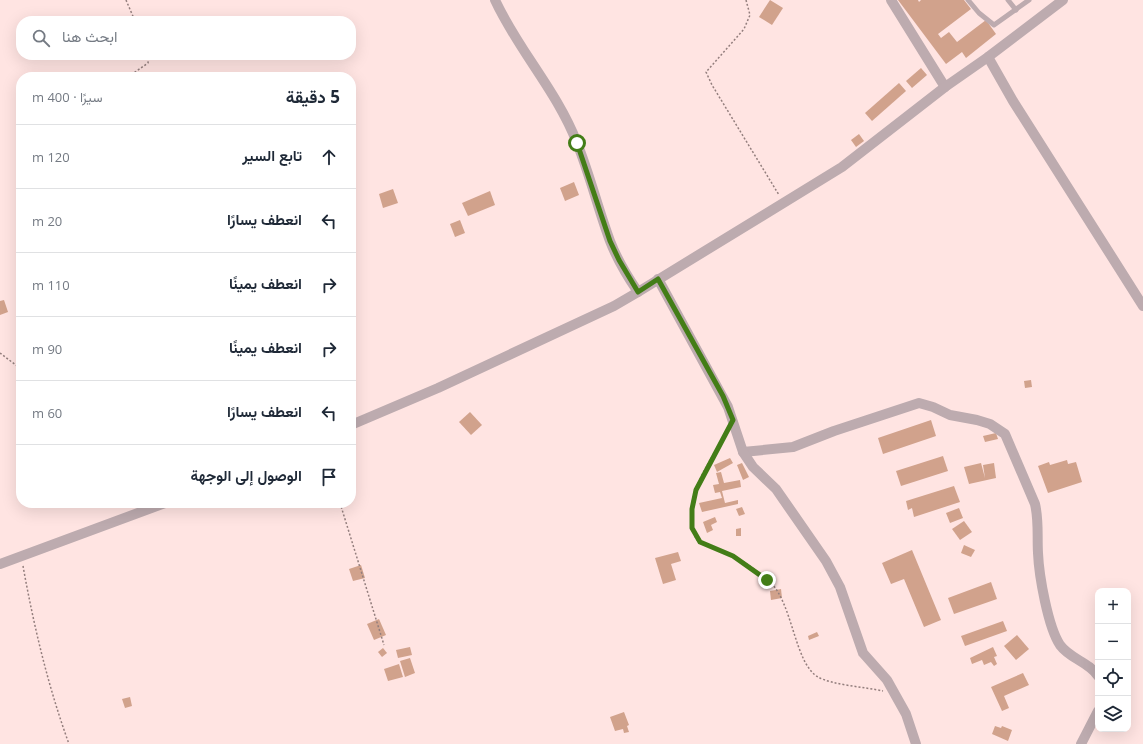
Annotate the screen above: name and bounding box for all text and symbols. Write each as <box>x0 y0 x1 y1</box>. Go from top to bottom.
search box <box>16 16 356 60</box>
text: ابحث هنا <box>62 26 117 46</box>
icon: search <box>30 27 52 49</box>
text: 5 دقيقة <box>286 85 340 108</box>
text: سيرًا · 400 m <box>32 88 102 106</box>
route start <box>568 134 586 152</box>
text: تابع السير <box>242 145 302 165</box>
icon: ahead <box>318 146 340 168</box>
text: 120 m <box>32 148 70 166</box>
text: انعطف يسارًا <box>227 209 302 229</box>
icon: left <box>318 210 340 232</box>
text: 20 m <box>32 212 62 230</box>
text: انعطف يمينًا <box>229 273 302 293</box>
icon: right <box>318 274 340 296</box>
text: 110 m <box>32 276 70 294</box>
text: انعطف يمينًا <box>229 337 302 357</box>
icon: right <box>318 338 340 360</box>
text: 90 m <box>32 340 62 358</box>
text: انعطف يسارًا <box>227 401 302 421</box>
icon: left <box>318 402 340 424</box>
text: 60 m <box>32 404 62 422</box>
text: الوصول إلى الوجهة <box>191 465 302 485</box>
icon: arrive <box>318 466 340 488</box>
route end <box>758 571 776 589</box>
map controls <box>1095 588 1131 732</box>
button: + <box>1095 588 1131 624</box>
button: − <box>1095 624 1131 660</box>
button: locate <box>1095 660 1131 696</box>
button: layers <box>1095 696 1131 732</box>

